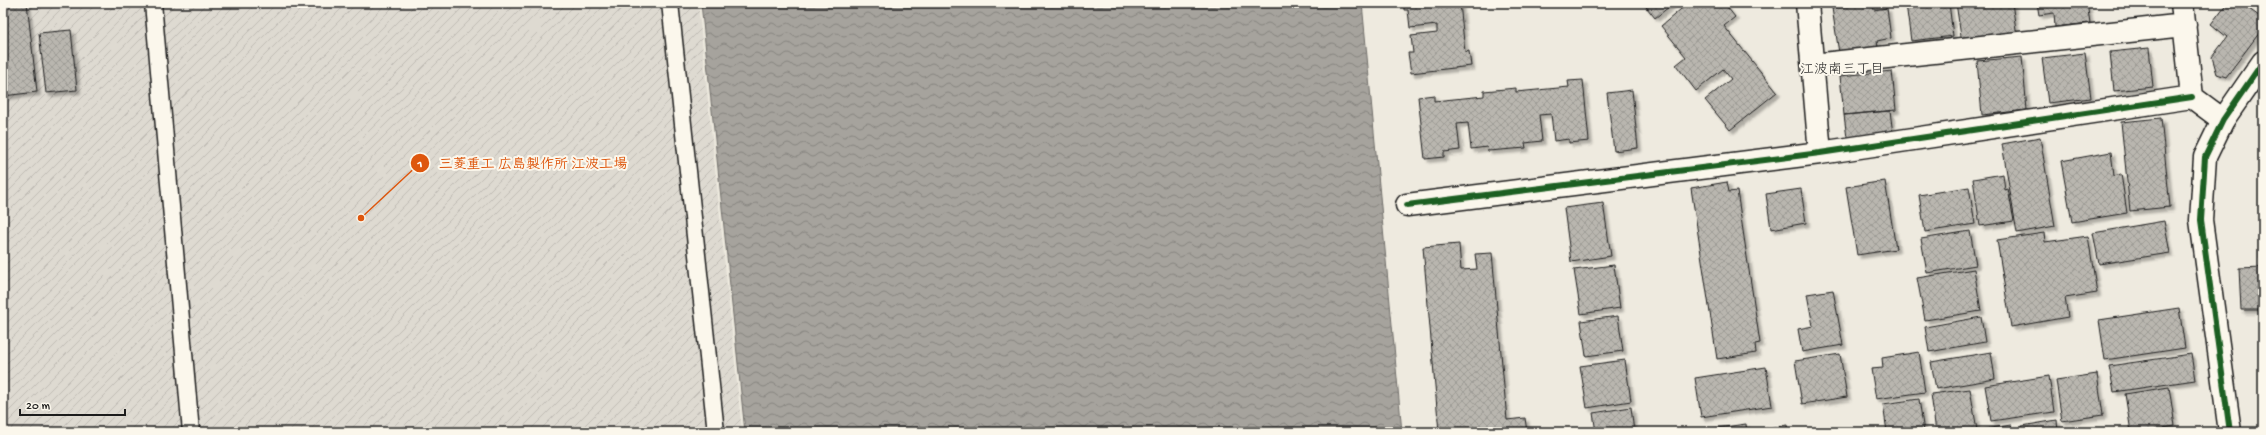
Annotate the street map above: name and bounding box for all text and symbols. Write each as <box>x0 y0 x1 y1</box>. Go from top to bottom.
district label: 江波南三丁目 <box>1800 62 1884 79</box>
callout: 三菱重工 広島製作所 江波工場 <box>410 150 635 176</box>
text: 三菱重工 広島製作所 江波工場 <box>439 156 627 174</box>
text: 1 <box>417 158 423 172</box>
scale bar <box>20 391 125 417</box>
text: 20 m <box>26 400 51 414</box>

